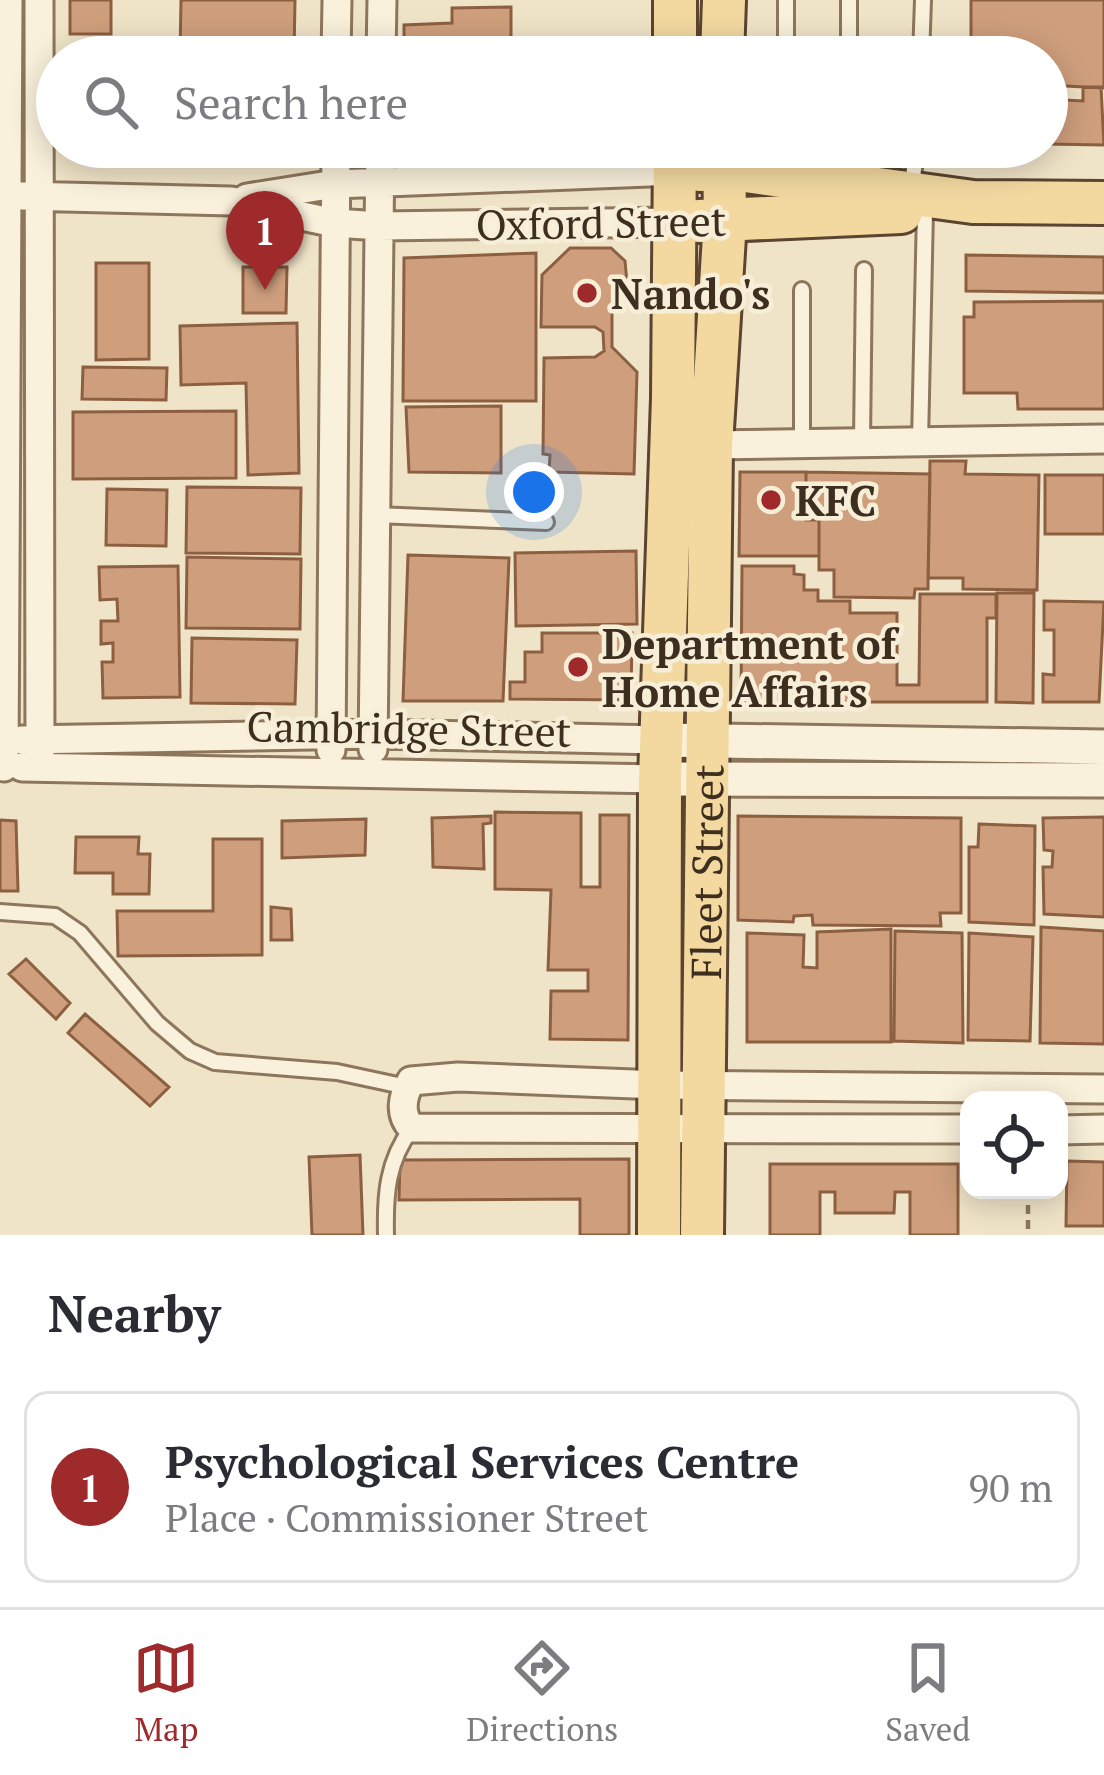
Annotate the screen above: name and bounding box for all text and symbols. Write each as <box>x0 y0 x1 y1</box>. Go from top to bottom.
search box <box>36 36 1068 168</box>
icon: search <box>78 69 144 135</box>
text: Search here <box>174 72 408 132</box>
pin: 1 <box>226 191 304 290</box>
street label: Oxford Street <box>475 192 727 252</box>
place label: Nando's <box>611 265 770 321</box>
marker: Nando's <box>574 280 600 306</box>
your location <box>504 462 564 522</box>
place label: KFC <box>795 472 876 528</box>
marker: KFC <box>758 487 784 513</box>
place label: Department of Home Affairs <box>602 615 900 719</box>
marker: Department of Home Affairs <box>565 654 591 680</box>
street label: Cambridge Street <box>246 697 572 759</box>
street label: Fleet Street <box>677 763 735 980</box>
map controls <box>960 1091 1068 1199</box>
button: locate <box>960 1091 1068 1199</box>
text: Nearby <box>48 1279 221 1347</box>
text: Psychological Services Centre <box>165 1431 799 1491</box>
text: 1 <box>79 1461 101 1513</box>
text: 90 m <box>968 1461 1053 1513</box>
text: Place · Commissioner Street <box>165 1491 648 1543</box>
tab: Map <box>133 1635 199 1750</box>
tab: Directions <box>466 1635 618 1750</box>
tab: Saved <box>885 1635 971 1750</box>

